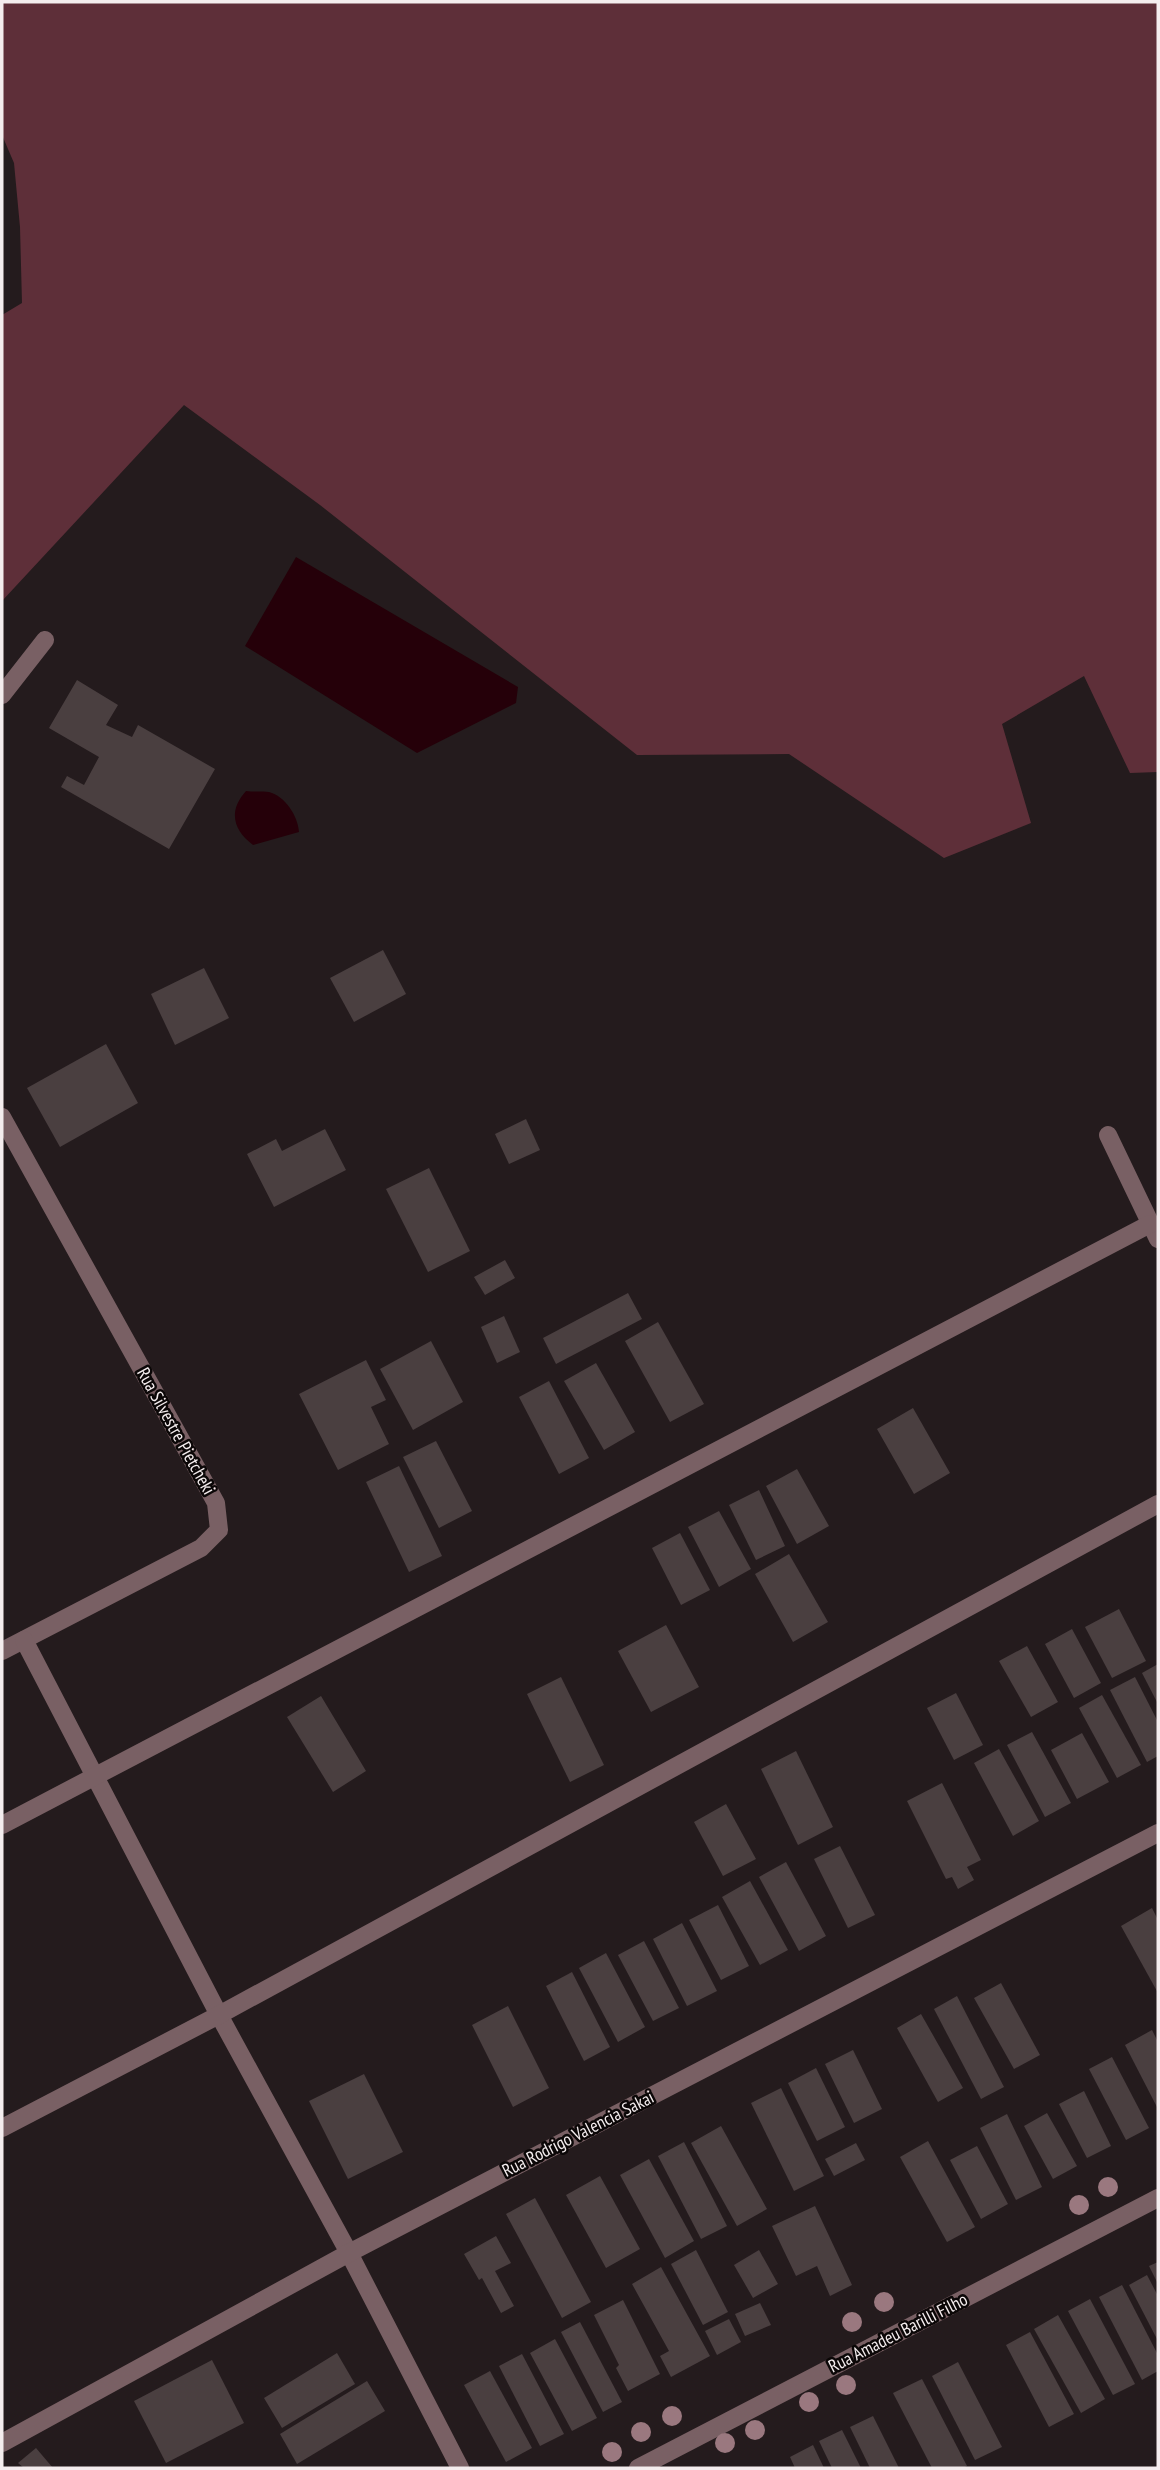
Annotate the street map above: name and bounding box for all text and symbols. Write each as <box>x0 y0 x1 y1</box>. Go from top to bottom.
street label: Rua Silvestre Pietcheki <box>132 1363 221 1498</box>
street label: Rua Rodrigo Valencia Sakai <box>498 2085 658 2182</box>
street label: Rua Amadeu Barilli Filho <box>824 2287 971 2378</box>

